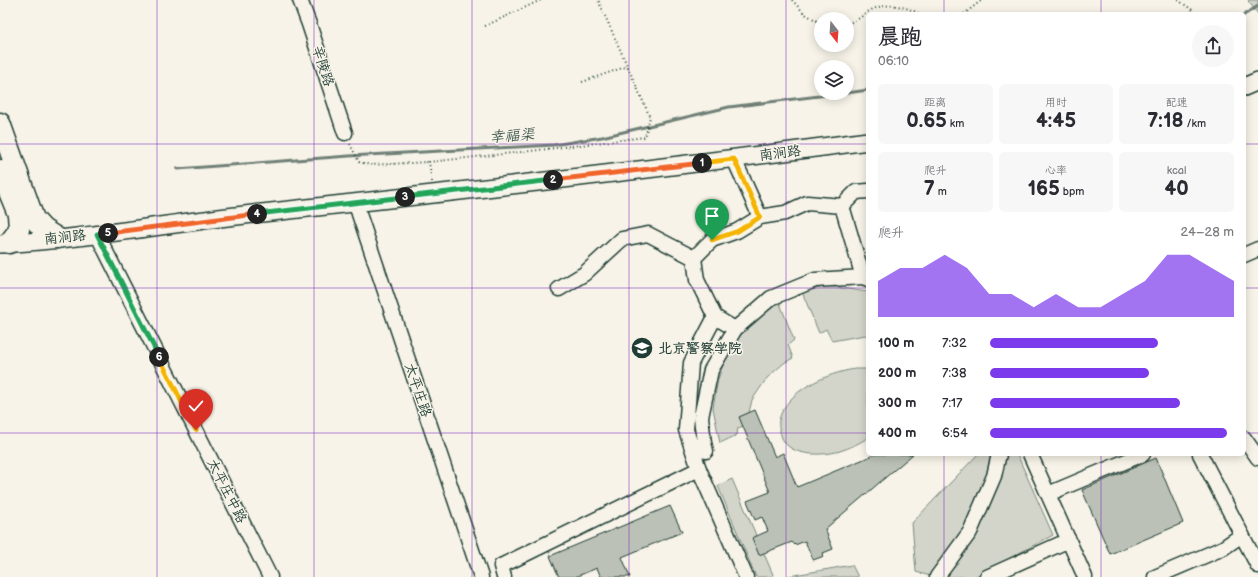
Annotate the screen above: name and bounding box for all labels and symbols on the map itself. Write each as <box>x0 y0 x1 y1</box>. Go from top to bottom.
north arrow <box>814 12 854 52</box>
street label: 辛陵路 <box>308 43 338 89</box>
water label: 幸福渠 <box>489 125 537 147</box>
street label: 南涧路 <box>758 142 802 164</box>
pin: 1 <box>692 153 712 173</box>
pin: 2 <box>543 170 563 190</box>
pin: 3 <box>395 187 415 207</box>
pin <box>695 199 729 240</box>
pin: 4 <box>247 204 267 224</box>
pin: 5 <box>98 223 118 243</box>
street label: 南涧路 <box>43 226 87 248</box>
school or university icon: 北京警察学院 <box>629 335 655 361</box>
place label: 北京警察学院 <box>658 340 742 357</box>
pin: 6 <box>149 347 169 367</box>
street label: 太平庄路 <box>401 361 435 419</box>
pin <box>179 389 213 430</box>
street label: 太平庄中路 <box>204 456 250 526</box>

